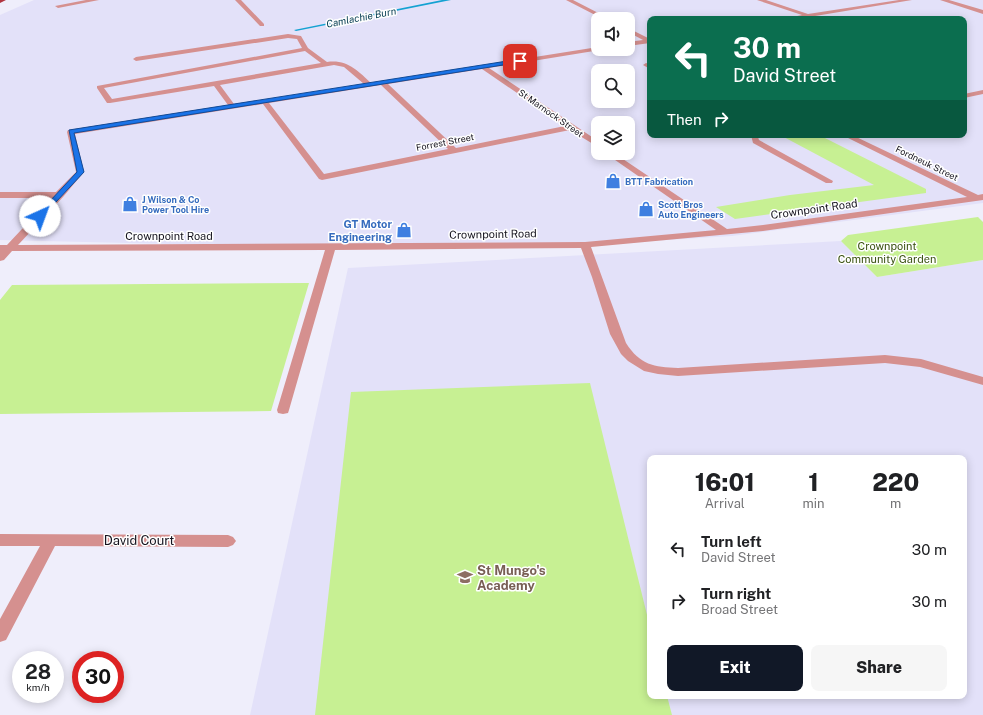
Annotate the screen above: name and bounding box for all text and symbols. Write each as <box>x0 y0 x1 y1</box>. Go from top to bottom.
water label: Camlachie Burn <box>325 4 397 30</box>
map controls <box>591 12 635 160</box>
button: sound <box>591 12 635 56</box>
text: 30 m <box>733 31 801 64</box>
icon: left <box>667 32 719 84</box>
pin <box>503 44 537 78</box>
icon: arrive <box>509 50 531 72</box>
button: search <box>591 64 635 108</box>
text: David Street <box>733 65 836 86</box>
street label: St Marnock Street <box>516 87 586 140</box>
icon: right <box>710 108 732 130</box>
text: Then <box>667 111 702 128</box>
button: layers <box>591 116 635 160</box>
street label: Forrest Street <box>415 131 475 153</box>
street label: Fordneuk Street <box>894 143 961 183</box>
shop icon: BTT Fabrication <box>604 172 622 190</box>
place label: BTT Fabrication <box>625 176 693 187</box>
place label: J Wilson & Co Power Tool Hire <box>142 194 209 215</box>
position arrow <box>19 195 61 237</box>
shop icon: J Wilson & Co Power Tool Hire <box>121 195 139 213</box>
street label: Crownpoint Road <box>770 197 858 221</box>
place label: Scott Bros Auto Engineers <box>658 199 724 220</box>
shop icon: Scott Bros Auto Engineers <box>637 200 655 218</box>
place label: GT Motor Engineering <box>329 218 392 243</box>
shop icon: GT Motor Engineering <box>395 221 413 239</box>
street label: Crownpoint Road <box>449 227 537 241</box>
street label: Crownpoint Road <box>125 230 213 242</box>
park label: Crownpoint Community Garden <box>838 240 936 265</box>
text: 16:01 <box>695 468 755 496</box>
text: 1 <box>808 468 819 496</box>
text: 220 <box>872 468 919 496</box>
text: Arrival <box>705 496 745 511</box>
text: min <box>802 496 824 511</box>
text: m <box>890 496 901 511</box>
street label: David Court <box>104 533 174 548</box>
text: Turn left <box>701 533 762 550</box>
icon: left <box>667 538 689 560</box>
text: 30 m <box>912 541 947 558</box>
text: David Street <box>701 550 776 565</box>
place label: St Mungo's Academy <box>477 563 546 593</box>
school or university icon: St Mungo's Academy <box>456 568 474 586</box>
text: Turn right <box>701 585 771 602</box>
icon: right <box>667 590 689 612</box>
text: 30 m <box>912 593 947 610</box>
text: Broad Street <box>701 602 778 617</box>
button: Exit <box>667 645 803 691</box>
button: Share <box>811 645 947 691</box>
speed limit sign: 30 <box>72 651 124 703</box>
text: 28 <box>25 660 51 684</box>
text: km/h <box>26 681 50 693</box>

